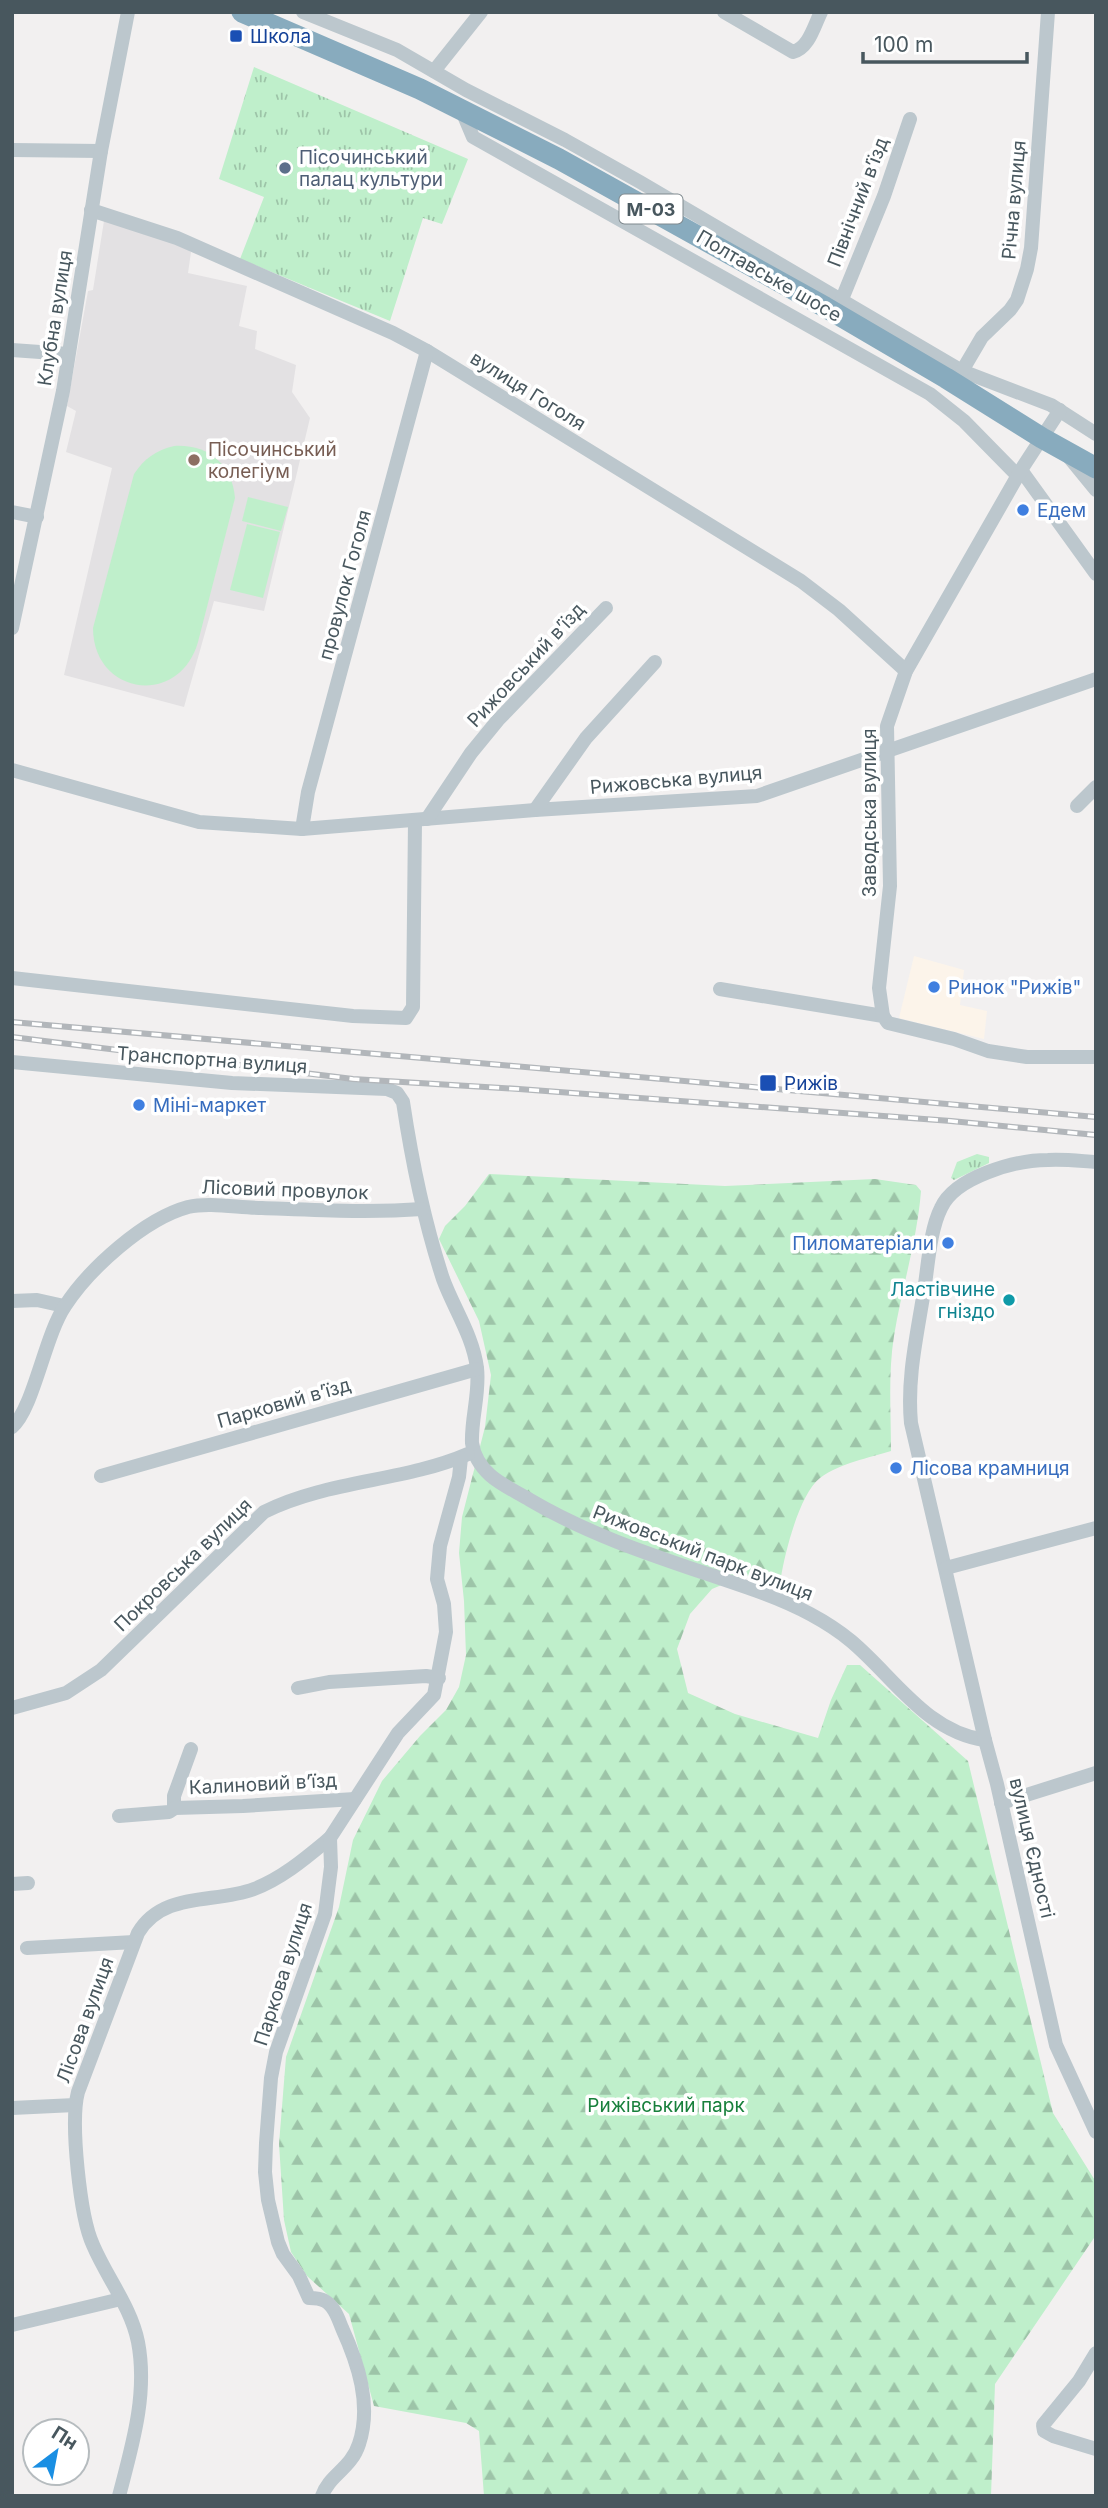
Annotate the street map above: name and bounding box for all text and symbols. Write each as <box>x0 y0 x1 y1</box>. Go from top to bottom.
scale bar <box>863 21 1028 65</box>
place label: Школа <box>250 25 311 48</box>
marker: Школа <box>228 28 244 44</box>
text: 100 m <box>874 32 933 57</box>
street label: Північний в’їзд <box>823 134 893 270</box>
street label: Річна вулиця <box>997 139 1031 261</box>
place label: Пісочинський палац культури <box>299 146 443 191</box>
marker: Пісочинський палац культури <box>277 160 293 176</box>
road number: М-03 <box>620 194 682 224</box>
street label: Полтавське шосе <box>692 225 846 327</box>
street label: Клубна вулиця <box>33 248 77 388</box>
street label: вулиця Гоголя <box>466 346 590 436</box>
place label: Пісочинський колегіум <box>208 438 337 483</box>
marker: Пісочинський колегіум <box>186 452 202 468</box>
place label: Едем <box>1037 499 1086 522</box>
marker: Едем <box>1015 502 1031 518</box>
street label: провулок Гоголя <box>314 507 376 663</box>
street label: Рижовський в’їзд <box>462 598 590 732</box>
street label: Заводська вулиця <box>858 729 881 897</box>
street label: Рижовська вулиця <box>589 761 763 799</box>
place label: Ринок "Рижів" <box>948 976 1081 999</box>
marker: Ринок "Рижів" <box>926 979 942 995</box>
street label: Транспортна вулиця <box>116 1042 308 1078</box>
place label: Рижів <box>784 1072 838 1095</box>
marker: Рижів <box>758 1073 778 1093</box>
place label: Міні-маркет <box>153 1094 266 1117</box>
marker: Міні-маркет <box>131 1097 147 1113</box>
street label: Лісовий провулок <box>201 1176 370 1204</box>
place label: Пиломатеріали <box>792 1232 934 1255</box>
marker: Пиломатеріали <box>940 1235 956 1251</box>
place label: Ластівчине гніздо <box>890 1278 995 1323</box>
marker: Ластівчине гніздо <box>1001 1292 1017 1308</box>
street label: Парковий в’їзд <box>215 1373 353 1433</box>
place label: Лісова крамниця <box>910 1457 1070 1480</box>
marker: Лісова крамниця <box>888 1460 904 1476</box>
street label: Покровська вулиця <box>110 1494 256 1636</box>
street label: Рижовський парк вулиця <box>590 1500 816 1606</box>
street label: Калиновий в’їзд <box>188 1769 338 1799</box>
street label: вулиця Єдності <box>1005 1776 1059 1920</box>
street label: Паркова вулиця <box>249 1900 317 2048</box>
street label: Лісова вулиця <box>52 1954 118 2086</box>
park label: Рижівський парк <box>587 2094 745 2117</box>
north arrow <box>21 2417 91 2487</box>
text: Пн <box>48 2421 82 2455</box>

